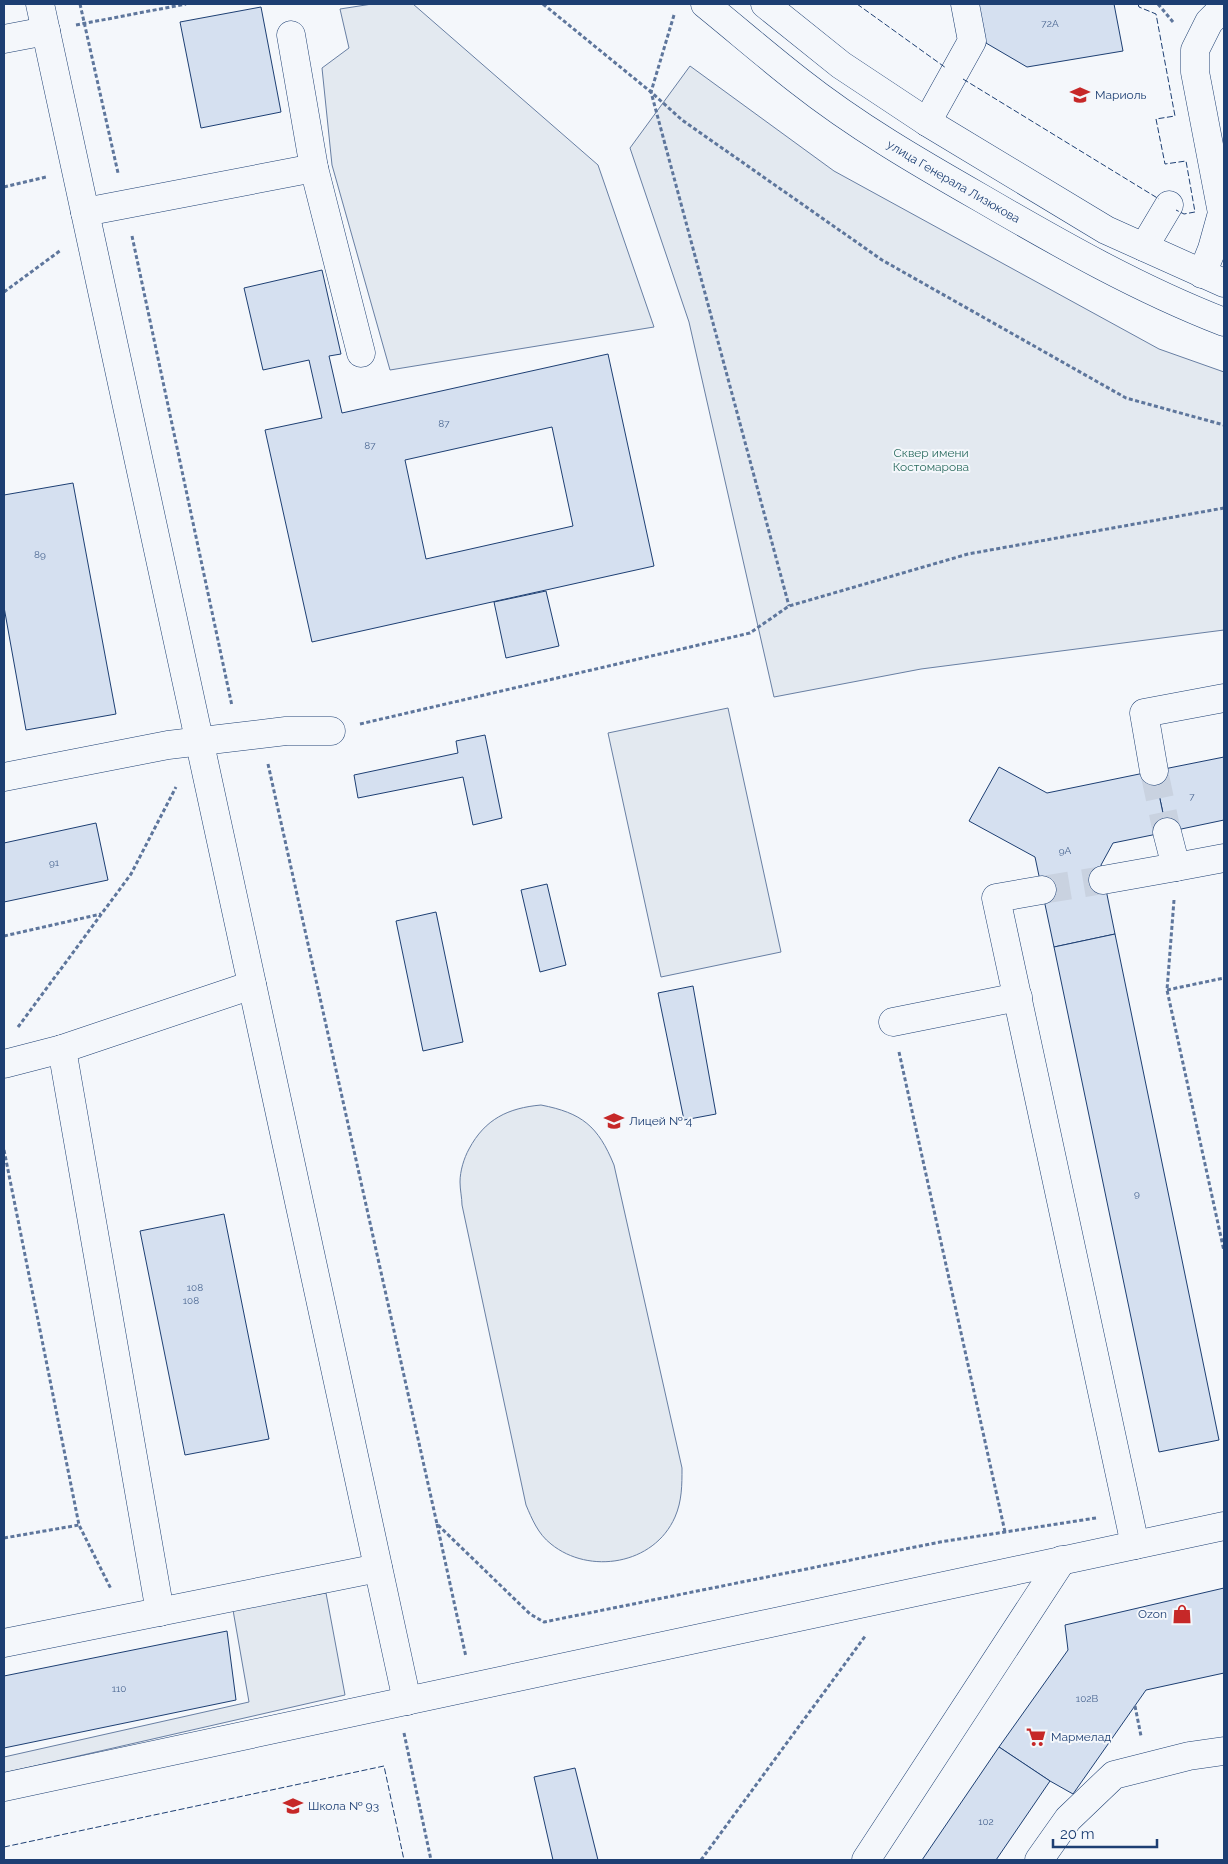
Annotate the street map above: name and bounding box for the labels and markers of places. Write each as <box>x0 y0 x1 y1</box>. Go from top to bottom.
school or university icon: Мариоль <box>1069 84 1091 106</box>
place label: Мариоль <box>1095 88 1147 102</box>
school or university icon: Лицей № 4 <box>603 1110 625 1132</box>
place label: Лицей № 4 <box>629 1114 693 1128</box>
shop icon: Ozon <box>1171 1603 1193 1625</box>
place label: Ozon <box>1138 1607 1167 1621</box>
supermarket icon: Мармелад <box>1025 1726 1047 1748</box>
place label: Мармелад <box>1051 1730 1111 1744</box>
school or university icon: Школа № 93 <box>282 1795 304 1817</box>
place label: Школа № 93 <box>308 1799 379 1813</box>

